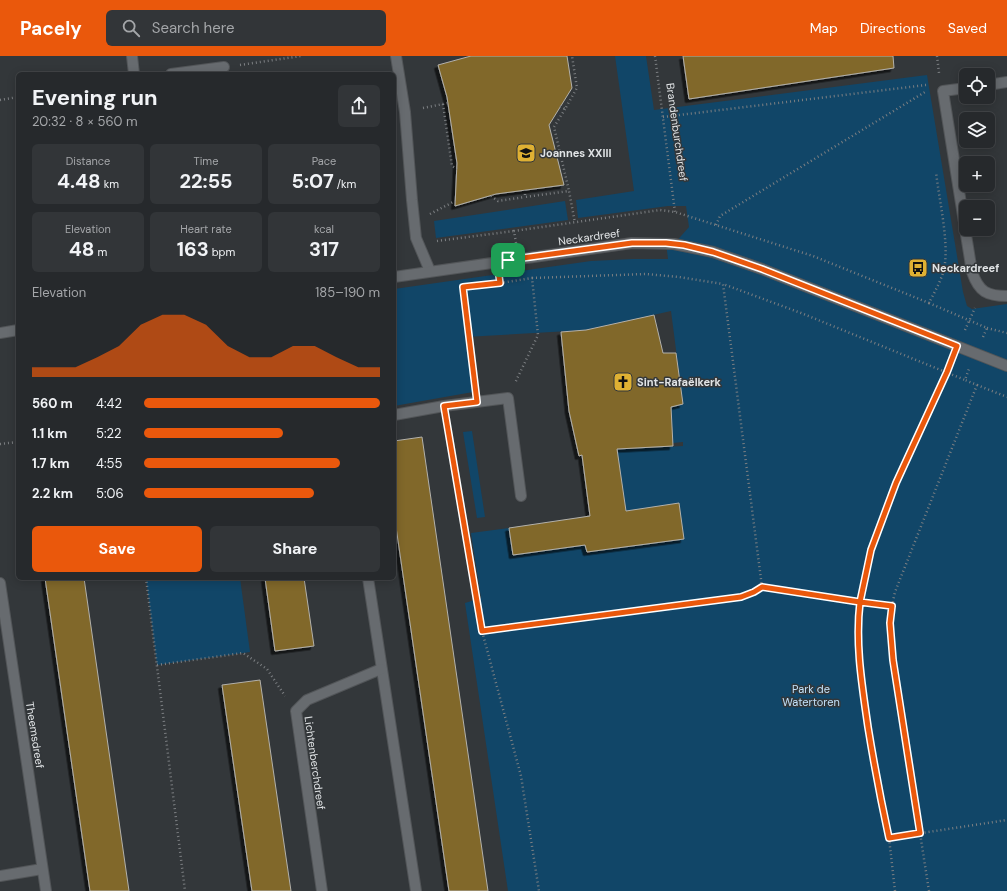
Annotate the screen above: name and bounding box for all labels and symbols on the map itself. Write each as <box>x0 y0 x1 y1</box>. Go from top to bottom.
street label: Brandenburchdreef <box>663 82 691 182</box>
school or university icon: Joannes XXIII <box>515 142 537 164</box>
place label: Joannes XXIII <box>540 146 611 160</box>
street label: Neckardreef <box>557 226 621 248</box>
pin <box>491 243 525 277</box>
bus stop icon: Neckardreef <box>907 257 929 279</box>
place label: Neckardreef <box>932 261 999 275</box>
church icon: Sint-Rafaëlkerk <box>612 371 634 393</box>
place label: Sint-Rafaëlkerk <box>637 375 722 389</box>
park label: Park de Watertoren <box>782 682 840 709</box>
street label: Theemsdreef <box>23 701 47 770</box>
street label: Lichtenberchdreef <box>301 715 329 811</box>

